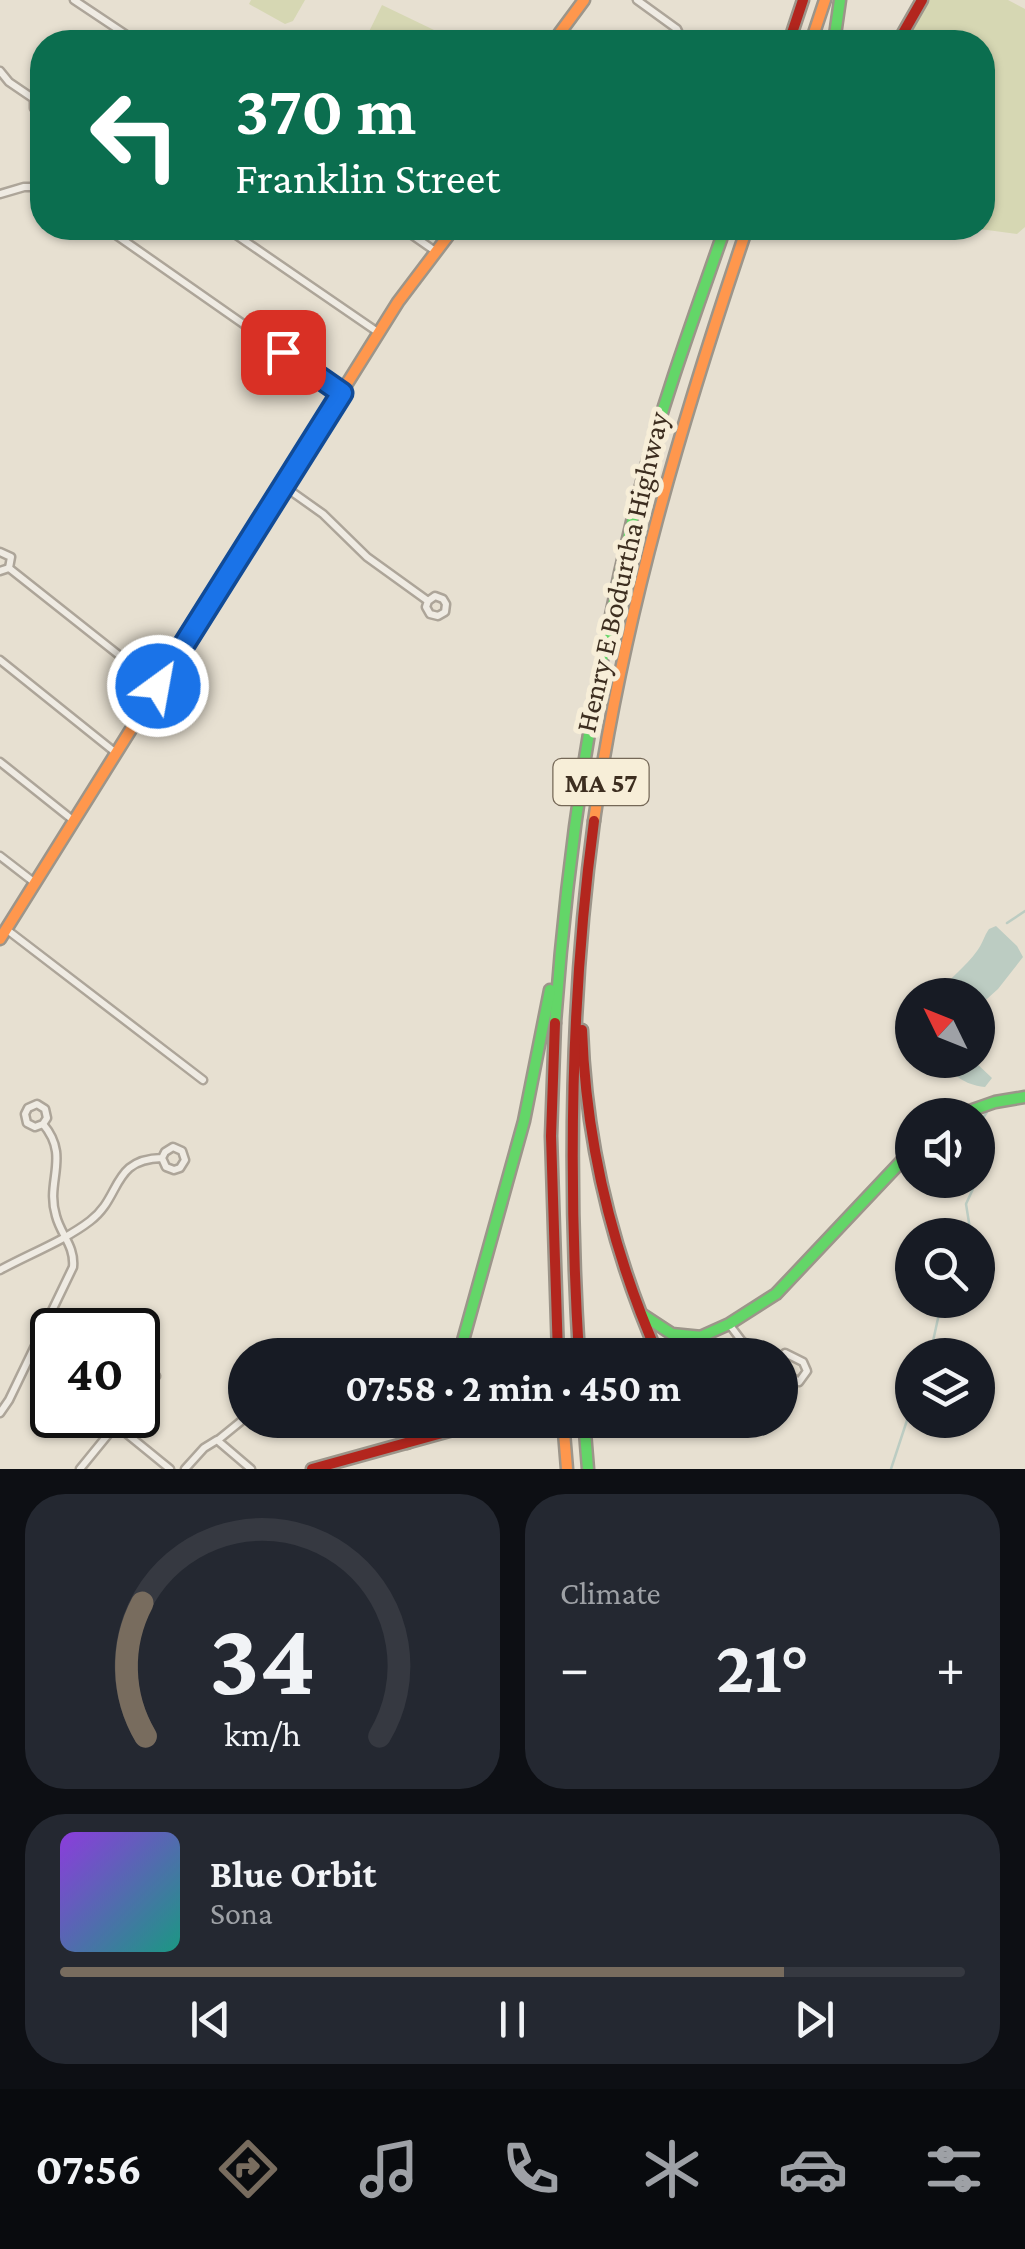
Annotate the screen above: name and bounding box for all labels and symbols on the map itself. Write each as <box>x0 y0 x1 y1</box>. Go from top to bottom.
pin <box>241 310 326 395</box>
street label: Henry E Bodurtha Highway <box>569 408 675 736</box>
position arrow <box>106 634 210 738</box>
road number: MA 57 <box>554 759 648 805</box>
north arrow <box>895 978 995 1078</box>
speed limit sign: 40 <box>30 1308 160 1438</box>

